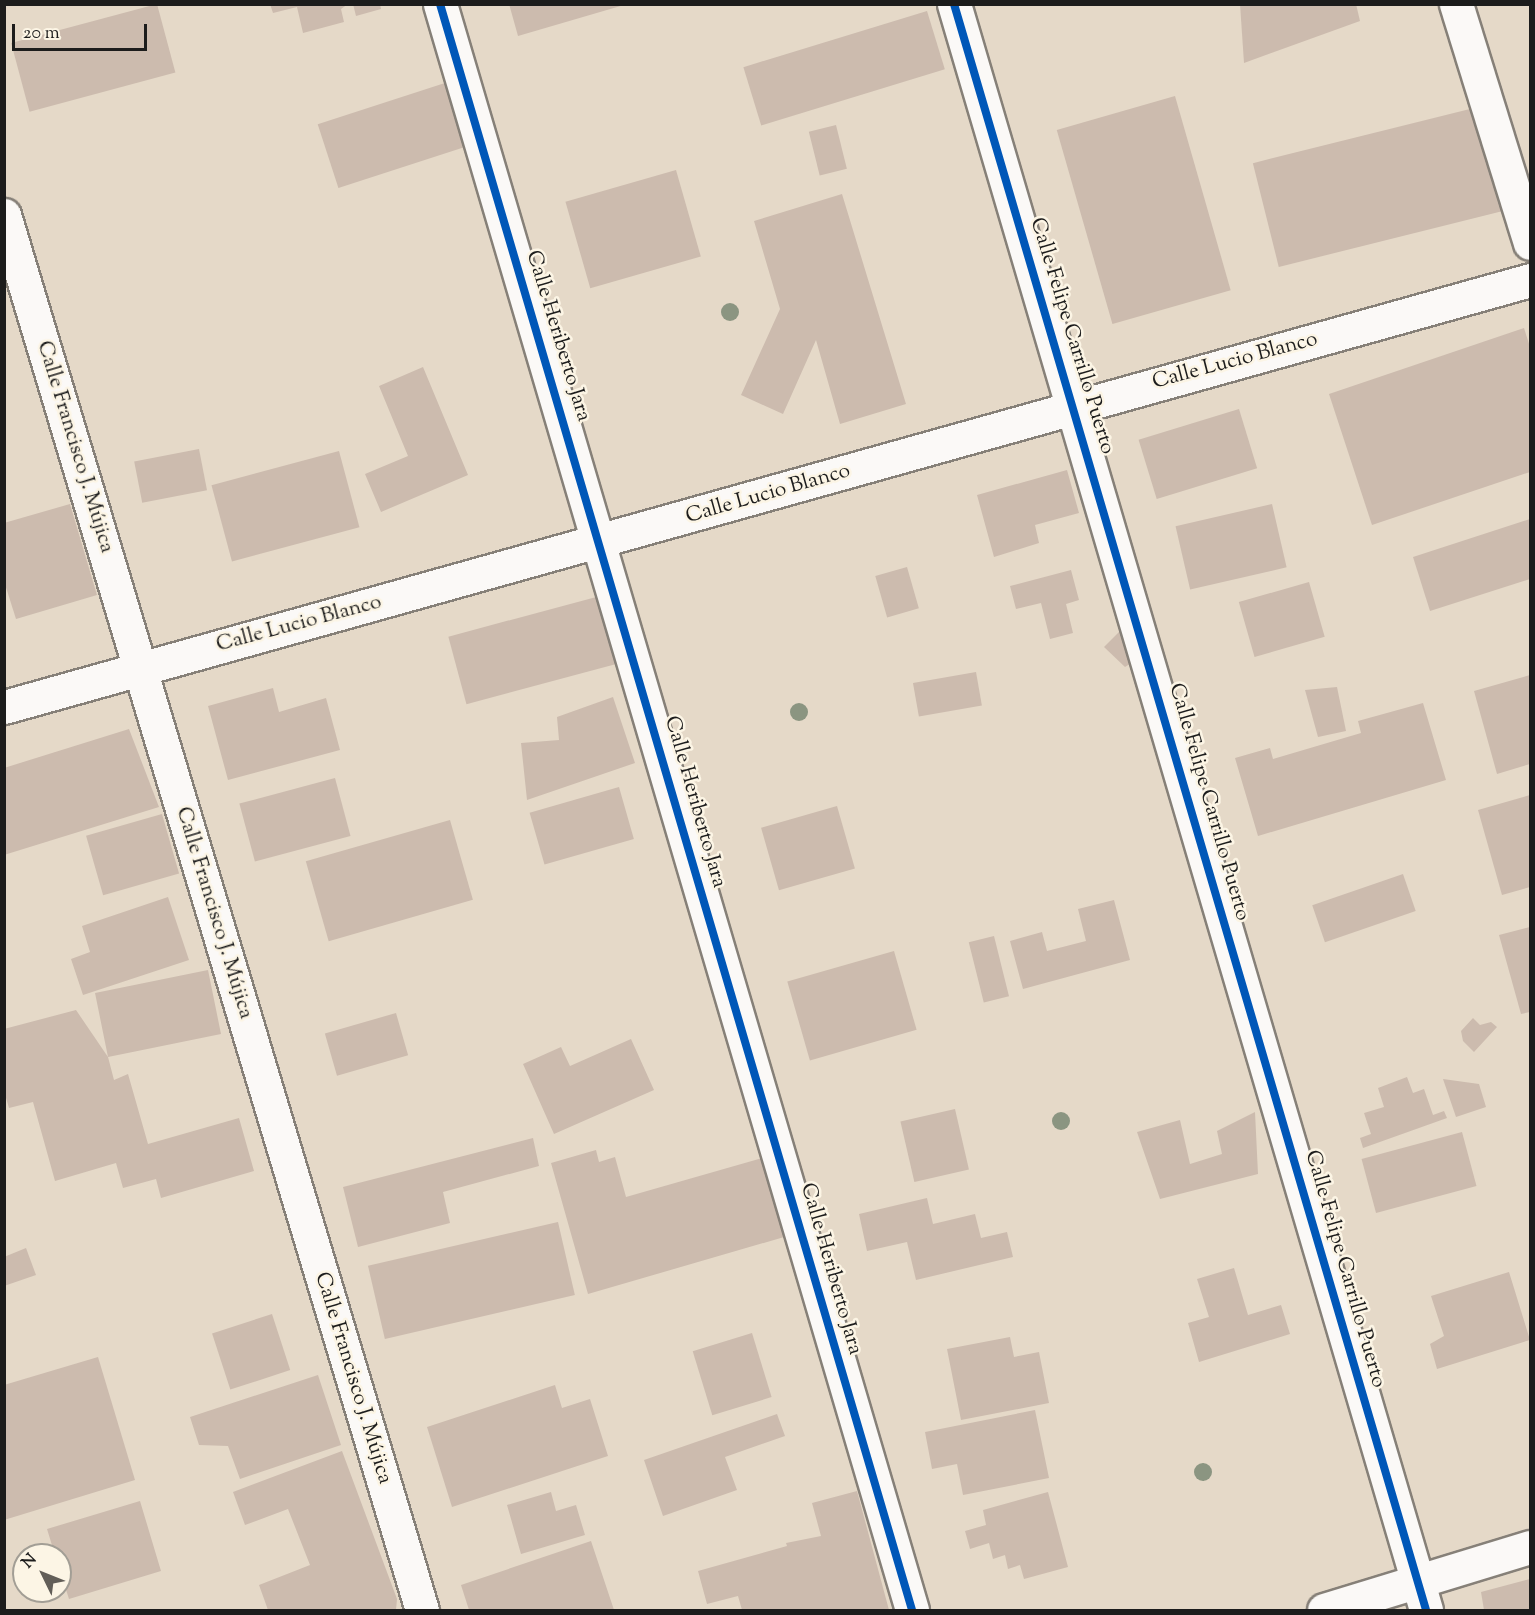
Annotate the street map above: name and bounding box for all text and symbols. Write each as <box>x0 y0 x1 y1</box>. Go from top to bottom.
scale bar <box>15 12 150 50</box>
text: 20 m <box>23 21 60 47</box>
street label: Calle Felipe Carrillo Puerto <box>1024 215 1120 457</box>
street label: Calle Heriberto Jara <box>520 247 596 425</box>
street label: Calle Lucio Blanco <box>1150 327 1320 395</box>
street label: Calle Francisco J. Mújica <box>31 338 119 556</box>
street label: Calle Lucio Blanco <box>683 458 853 530</box>
street label: Calle Lucio Blanco <box>214 590 384 658</box>
street label: Calle Felipe Carrillo Puerto <box>1163 680 1255 924</box>
street label: Calle Heriberto Jara <box>658 713 732 891</box>
street label: Calle Francisco J. Mújica <box>170 804 258 1022</box>
street label: Calle Felipe Carrillo Puerto <box>1299 1147 1391 1391</box>
street label: Calle Heriberto Jara <box>794 1180 868 1358</box>
street label: Calle Francisco J. Mújica <box>309 1269 397 1487</box>
north arrow <box>12 1543 72 1603</box>
text: N <box>17 1549 43 1574</box>

